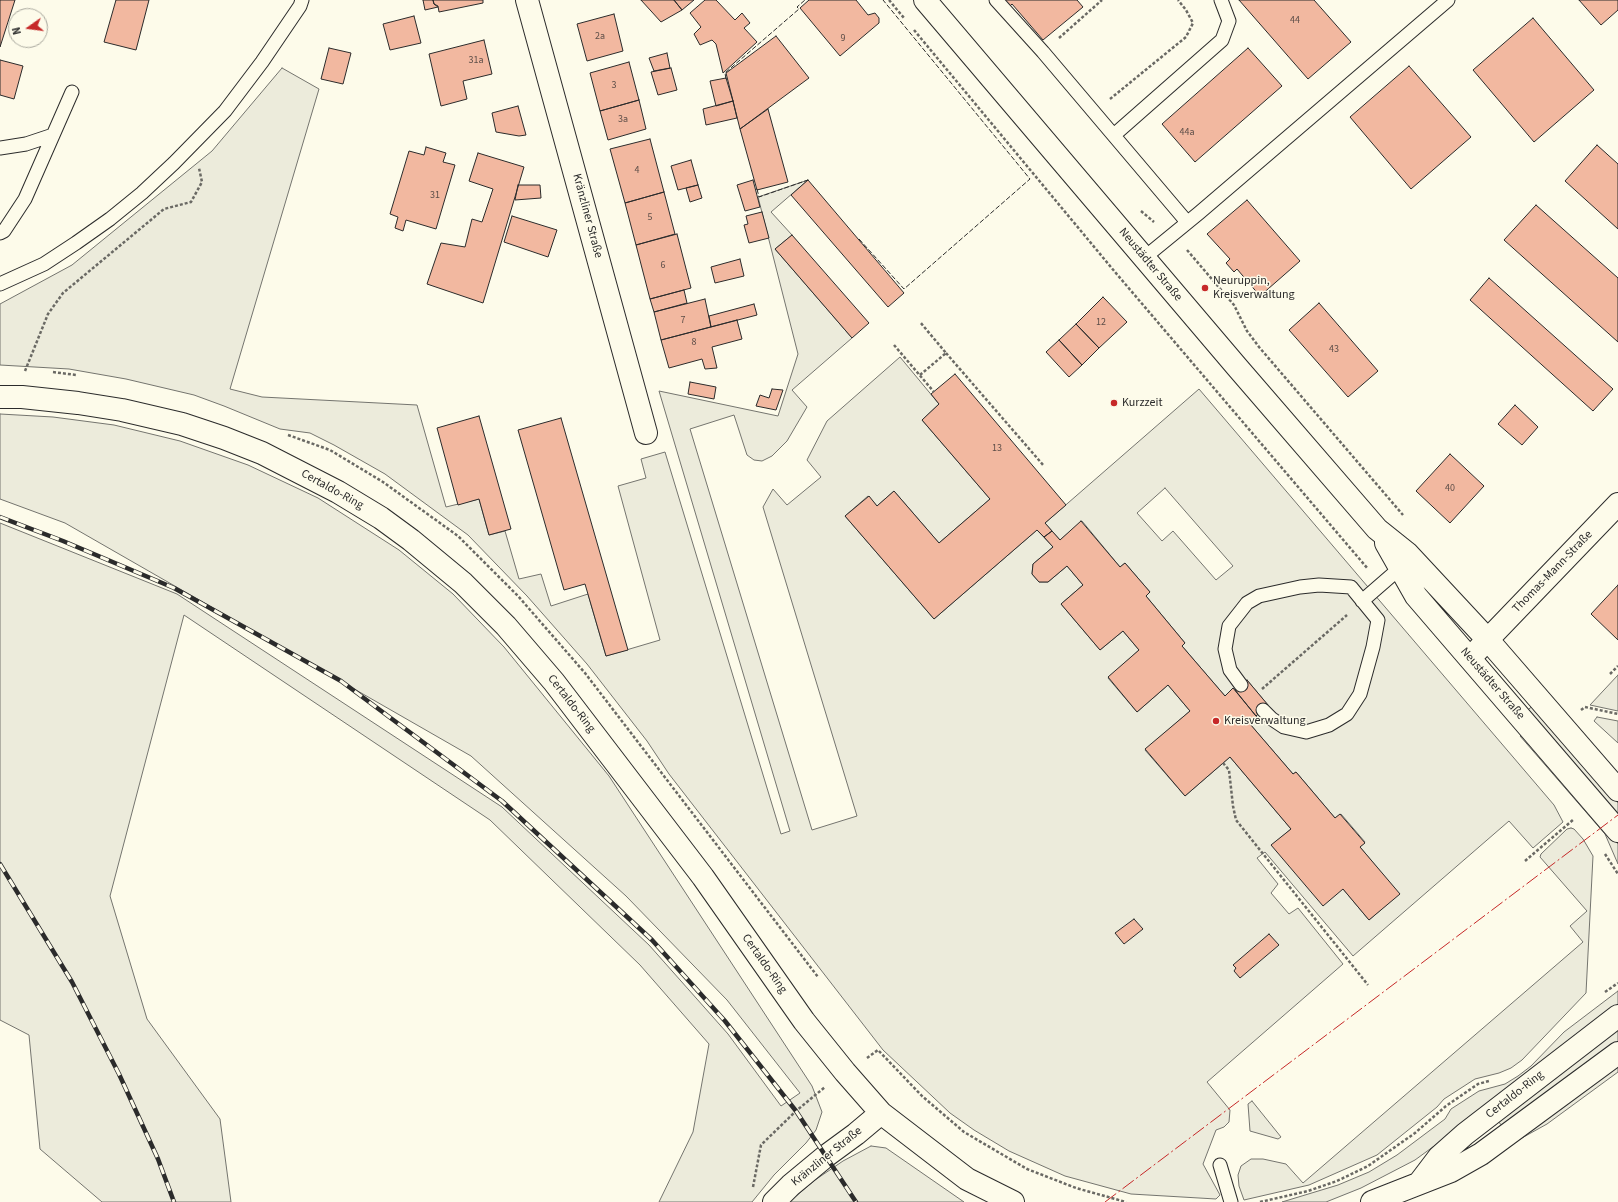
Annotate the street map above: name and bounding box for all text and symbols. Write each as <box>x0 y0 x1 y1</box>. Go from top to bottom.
north arrow <box>8 8 48 48</box>
house number: 44 <box>1290 15 1300 27</box>
text: N <box>9 25 25 36</box>
house number: 2a <box>595 31 605 43</box>
house number: 9 <box>841 33 845 45</box>
house number: 31a <box>469 55 483 67</box>
house number: 3 <box>612 80 616 92</box>
house number: 3a <box>618 114 628 126</box>
house number: 44a <box>1180 127 1194 139</box>
house number: 4 <box>635 165 639 177</box>
street label: Kränzliner Straße <box>569 172 605 260</box>
house number: 31 <box>430 190 440 202</box>
house number: 5 <box>648 212 652 224</box>
street label: Neustädter Straße <box>1115 226 1185 304</box>
house number: 6 <box>661 260 665 272</box>
place label: Neuruppin, Kreisverwaltung <box>1213 274 1295 302</box>
marker: Neuruppin, Kreisverwaltung <box>1200 283 1210 293</box>
house number: 7 <box>681 315 685 327</box>
house number: 12 <box>1096 317 1106 329</box>
house number: 8 <box>692 337 696 349</box>
house number: 43 <box>1329 344 1339 356</box>
place label: Kurzzeit <box>1122 396 1162 410</box>
marker: Kurzzeit <box>1109 398 1119 408</box>
house number: 13 <box>992 443 1002 455</box>
street label: Certaldo-Ring <box>298 467 366 513</box>
house number: 40 <box>1445 483 1455 495</box>
street label: Thomas-Mann-Straße <box>1510 528 1596 616</box>
street label: Neustädter Straße <box>1457 645 1527 723</box>
street label: Certaldo-Ring <box>544 672 598 736</box>
place label: Kreisverwaltung <box>1224 714 1306 728</box>
marker: Kreisverwaltung <box>1211 716 1221 726</box>
street label: Certaldo-Ring <box>738 932 790 996</box>
street label: Certaldo-Ring <box>1483 1068 1547 1122</box>
street label: Kränzliner Straße <box>789 1124 865 1190</box>

